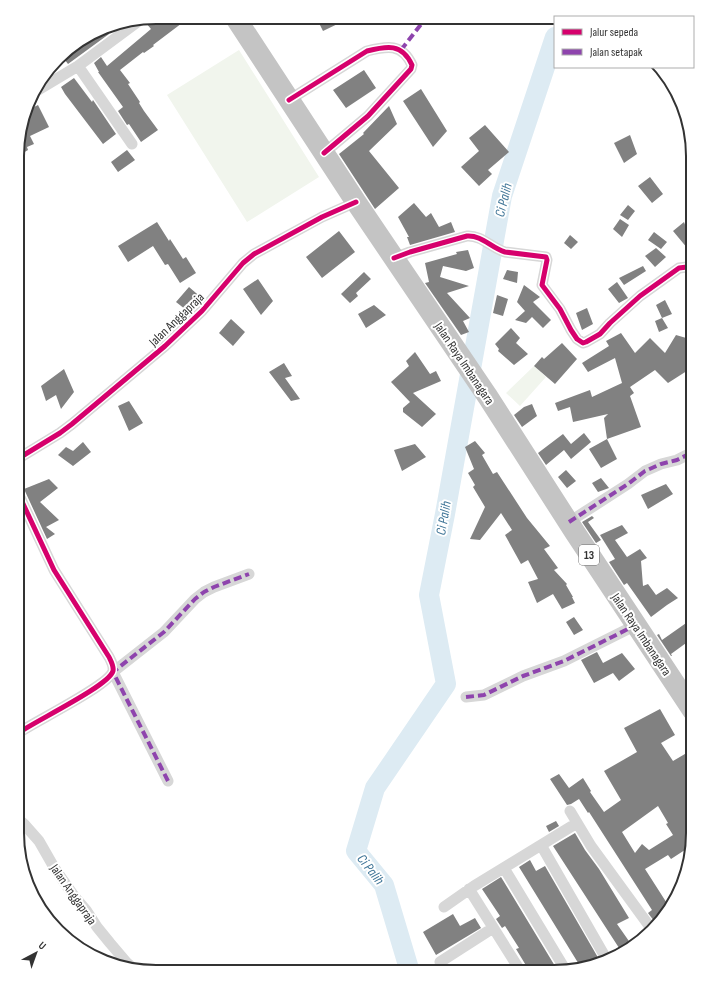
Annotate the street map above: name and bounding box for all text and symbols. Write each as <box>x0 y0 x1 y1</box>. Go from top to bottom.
legend <box>554 16 694 68</box>
text: Jalur sepeda <box>589 25 639 40</box>
text: Jalan setapak <box>589 45 643 60</box>
water label: Ci Palih <box>491 181 516 219</box>
street label: Jalan Anggapraja <box>145 289 208 351</box>
street label: Jalan Raya Imbanagara <box>430 319 498 408</box>
water label: Ci Palih <box>432 500 455 536</box>
road number: 13 <box>579 545 599 565</box>
street label: Jalan Raya Imbanagara <box>607 590 675 679</box>
water label: Ci Palih <box>353 851 388 888</box>
street label: Jalan Anggapraja <box>46 860 100 928</box>
north arrow <box>16 933 56 973</box>
text: U <box>36 939 49 953</box>

